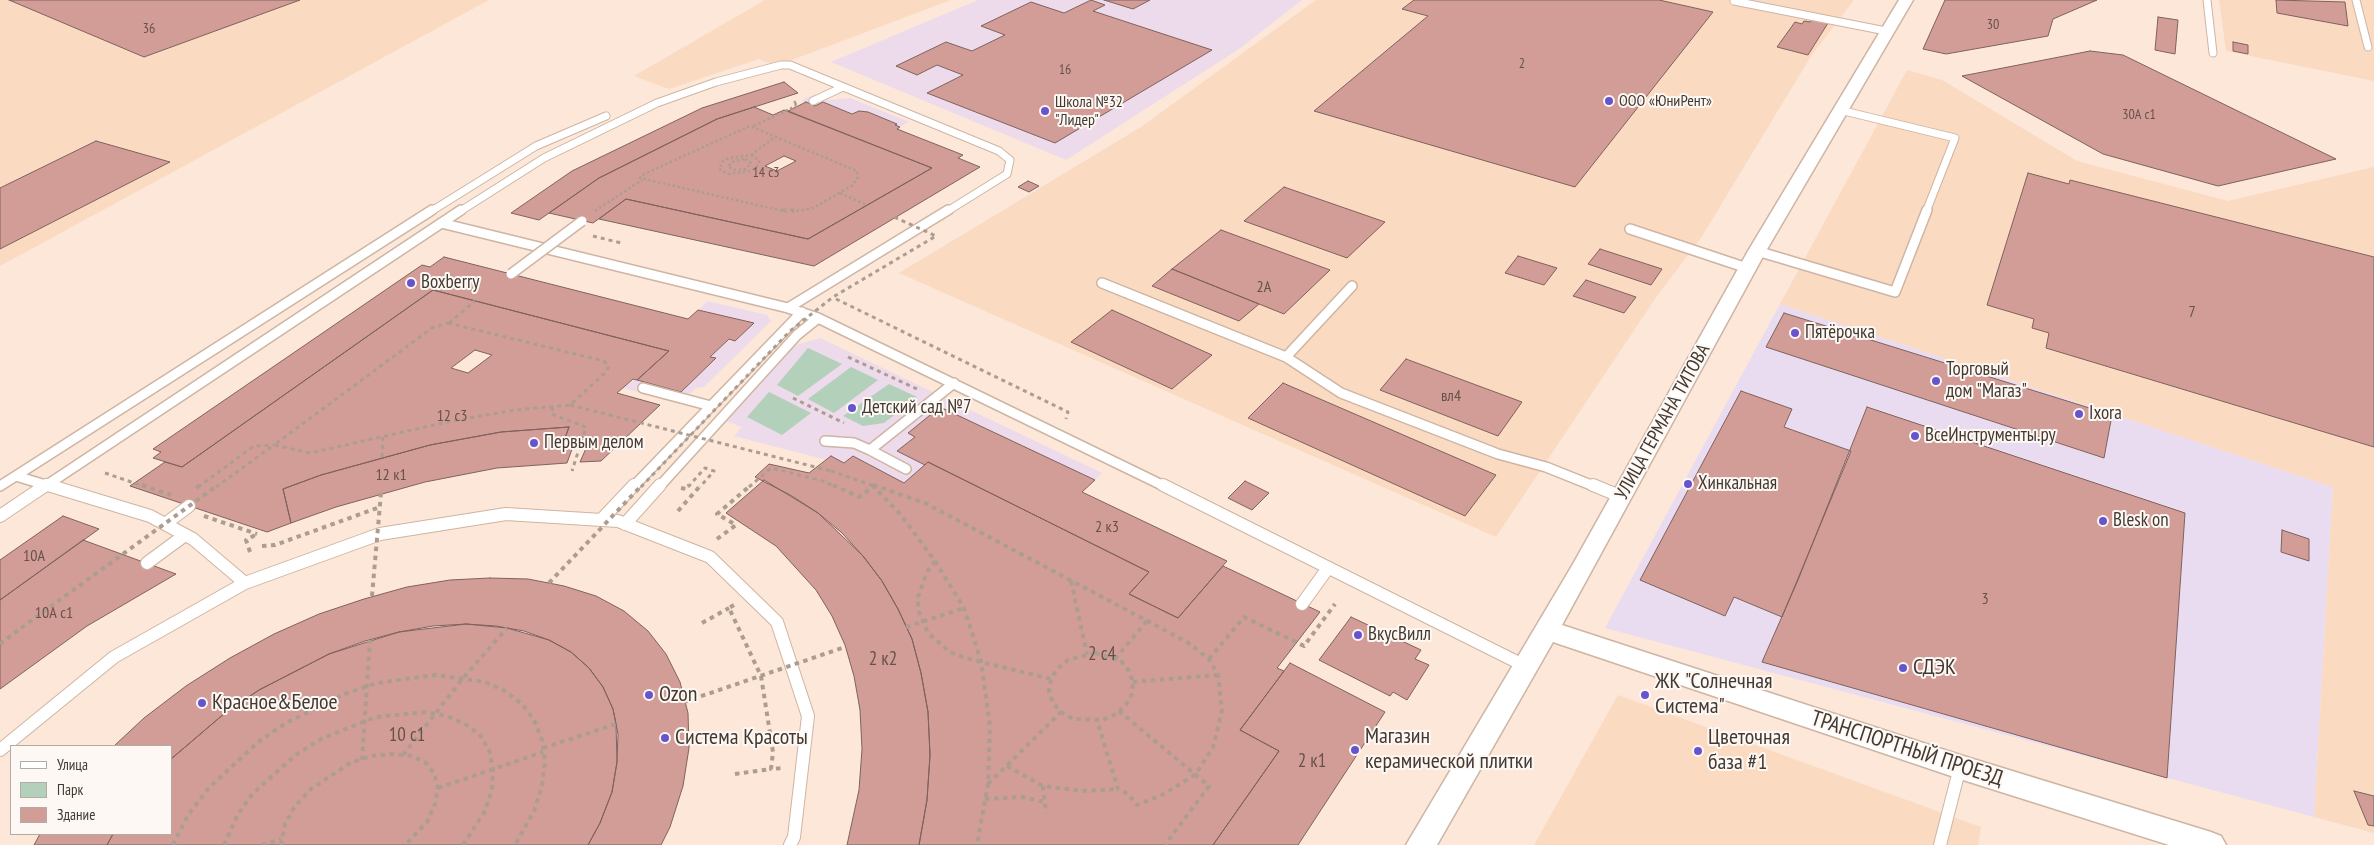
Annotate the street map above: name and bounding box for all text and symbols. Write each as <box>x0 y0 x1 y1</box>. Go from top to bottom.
house number: 30 <box>1987 17 1999 33</box>
house number: 36 <box>143 21 155 37</box>
house number: 2 <box>1519 56 1525 72</box>
house number: 16 <box>1059 62 1071 78</box>
place label: ООО «ЮниРент» <box>1619 91 1712 111</box>
place label: Школа №32 "Лидер" <box>1055 92 1123 130</box>
marker: ООО «ЮниРент» <box>1603 95 1615 107</box>
marker: Школа №32 "Лидер" <box>1039 105 1051 117</box>
house number: 30А с1 <box>2122 107 2156 123</box>
house number: 14 с3 <box>753 165 779 181</box>
place label: Boxberry <box>421 272 479 294</box>
marker: Boxberry <box>405 277 417 289</box>
house number: 2А <box>1257 277 1271 297</box>
house number: 7 <box>2188 302 2196 322</box>
place label: Пятёрочка <box>1805 322 1875 344</box>
marker: Пятёрочка <box>1789 327 1801 339</box>
street label: УЛИЦА ГЕРМАНА ТИТОВА <box>1611 340 1715 504</box>
place label: Торговый дом "Магаз" <box>1946 359 2027 403</box>
marker: Торговый дом "Магаз" <box>1930 375 1942 387</box>
house number: вл4 <box>1441 386 1461 406</box>
place label: Детский сад №7 <box>862 397 971 419</box>
marker: Детский сад №7 <box>846 402 858 414</box>
place label: Ixora <box>2089 403 2122 425</box>
house number: 12 с3 <box>437 406 467 426</box>
marker: Ixora <box>2073 408 2085 420</box>
place label: ВсеИнструменты.ру <box>1925 425 2056 447</box>
marker: ВсеИнструменты.ру <box>1909 430 1921 442</box>
place label: Первым делом <box>544 432 644 454</box>
marker: Первым делом <box>528 437 540 449</box>
house number: 12 к1 <box>375 465 407 485</box>
place label: Хинкальная <box>1698 473 1777 495</box>
marker: Хинкальная <box>1682 478 1694 490</box>
place label: Blesk on <box>2113 510 2169 532</box>
marker: Blesk on <box>2097 515 2109 527</box>
house number: 2 к3 <box>1095 517 1119 537</box>
house number: 10А <box>23 546 45 566</box>
house number: 3 <box>1981 589 1989 609</box>
house number: 10А с1 <box>35 603 73 623</box>
place label: ВкусВилл <box>1368 624 1431 646</box>
marker: ВкусВилл <box>1352 629 1364 641</box>
house number: 2 с4 <box>1088 644 1116 666</box>
house number: 2 к2 <box>869 649 897 671</box>
place label: СДЭК <box>1913 655 1956 681</box>
marker: СДЭК <box>1897 662 1909 674</box>
place label: ЖК "Солнечная Система" <box>1655 669 1773 720</box>
place label: Ozon <box>659 682 698 708</box>
marker: Ozon <box>643 689 655 701</box>
marker: ЖК "Солнечная Система" <box>1639 689 1651 701</box>
place label: Красное&Белое <box>212 690 338 716</box>
marker: Красное&Белое <box>196 697 208 709</box>
street label: ТРАНСПОРТНЫЙ ПРОЕЗД <box>1808 705 2006 793</box>
place label: Магазин керамической плитки <box>1365 724 1533 776</box>
house number: 10 с1 <box>389 725 425 747</box>
place label: Система Красоты <box>675 725 808 751</box>
place label: Цветочная база #1 <box>1708 725 1790 776</box>
marker: Система Красоты <box>659 732 671 744</box>
marker: Магазин керамической плитки <box>1349 744 1361 756</box>
legend <box>10 745 172 835</box>
marker: Цветочная база #1 <box>1692 745 1704 757</box>
house number: 2 к1 <box>1298 751 1326 773</box>
text: Улица <box>57 755 88 774</box>
text: Парк <box>57 780 83 799</box>
text: Здание <box>57 805 95 824</box>

